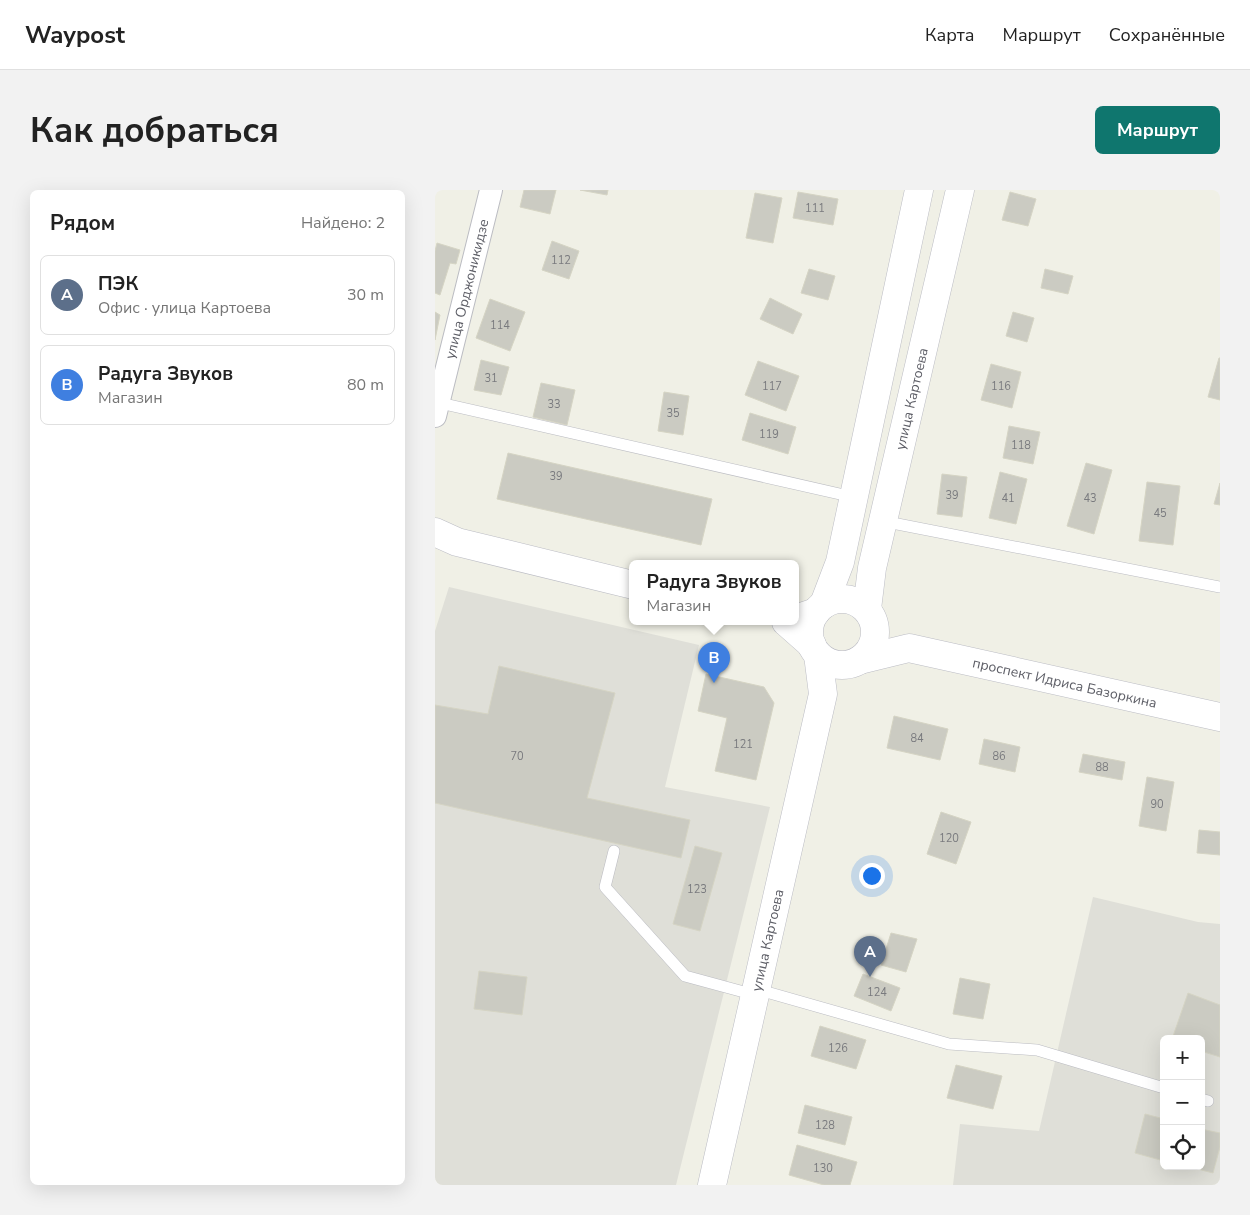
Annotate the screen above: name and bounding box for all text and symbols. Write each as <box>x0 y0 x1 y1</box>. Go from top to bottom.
text: Waypost <box>25 19 125 51</box>
text: Карта <box>925 23 975 47</box>
text: Маршрут <box>1003 23 1081 47</box>
text: Сохранённые <box>1109 23 1225 47</box>
button: Маршрут <box>1095 106 1220 154</box>
text: Как добраться <box>30 107 279 154</box>
house number: 111 <box>805 201 825 216</box>
text: Рядом <box>50 209 115 237</box>
text: Найдено: 2 <box>301 212 385 234</box>
street label: улица Орджоникидзе <box>440 217 494 361</box>
house number: 112 <box>551 253 571 268</box>
text: ПЭК <box>98 271 138 297</box>
text: A <box>61 284 73 306</box>
text: 30 m <box>347 284 384 306</box>
text: Офис · улица Картоева <box>98 297 271 319</box>
house number: 114 <box>490 318 510 333</box>
street label: улица Картоева <box>891 346 933 452</box>
text: Радуга Звуков <box>98 361 233 387</box>
house number: 31 <box>484 371 498 386</box>
text: B <box>61 374 73 396</box>
text: 80 m <box>347 374 384 396</box>
house number: 117 <box>762 379 782 394</box>
house number: 116 <box>991 379 1011 394</box>
text: Магазин <box>98 387 163 409</box>
house number: 33 <box>547 397 561 412</box>
house number: 35 <box>666 406 680 421</box>
house number: 119 <box>759 427 779 442</box>
house number: 118 <box>1011 438 1031 453</box>
house number: 39 <box>549 469 563 484</box>
house number: 39 <box>945 488 959 503</box>
house number: 41 <box>1001 491 1015 506</box>
house number: 43 <box>1083 491 1097 506</box>
house number: 45 <box>1153 506 1167 521</box>
popup <box>629 560 799 625</box>
text: Радуга Звуков <box>647 569 782 595</box>
text: Магазин <box>647 595 711 617</box>
pin: B <box>698 642 730 683</box>
street label: проспект Идриса Базоркина <box>971 653 1159 713</box>
house number: 84 <box>910 731 924 746</box>
house number: 121 <box>733 737 753 752</box>
house number: 70 <box>510 749 524 764</box>
house number: 86 <box>992 749 1006 764</box>
house number: 88 <box>1095 760 1109 775</box>
house number: 90 <box>1150 797 1164 812</box>
house number: 120 <box>939 831 959 846</box>
your location <box>859 863 885 889</box>
house number: 123 <box>687 882 707 897</box>
street label: улица Картоева <box>747 887 789 993</box>
pin: A <box>854 936 886 977</box>
house number: 124 <box>867 985 887 1000</box>
map controls <box>1160 1035 1205 1170</box>
button: + <box>1160 1035 1205 1080</box>
house number: 126 <box>828 1041 848 1056</box>
button: − <box>1160 1080 1205 1125</box>
house number: 128 <box>815 1118 835 1133</box>
button: locate <box>1160 1125 1205 1170</box>
house number: 130 <box>813 1161 833 1176</box>

